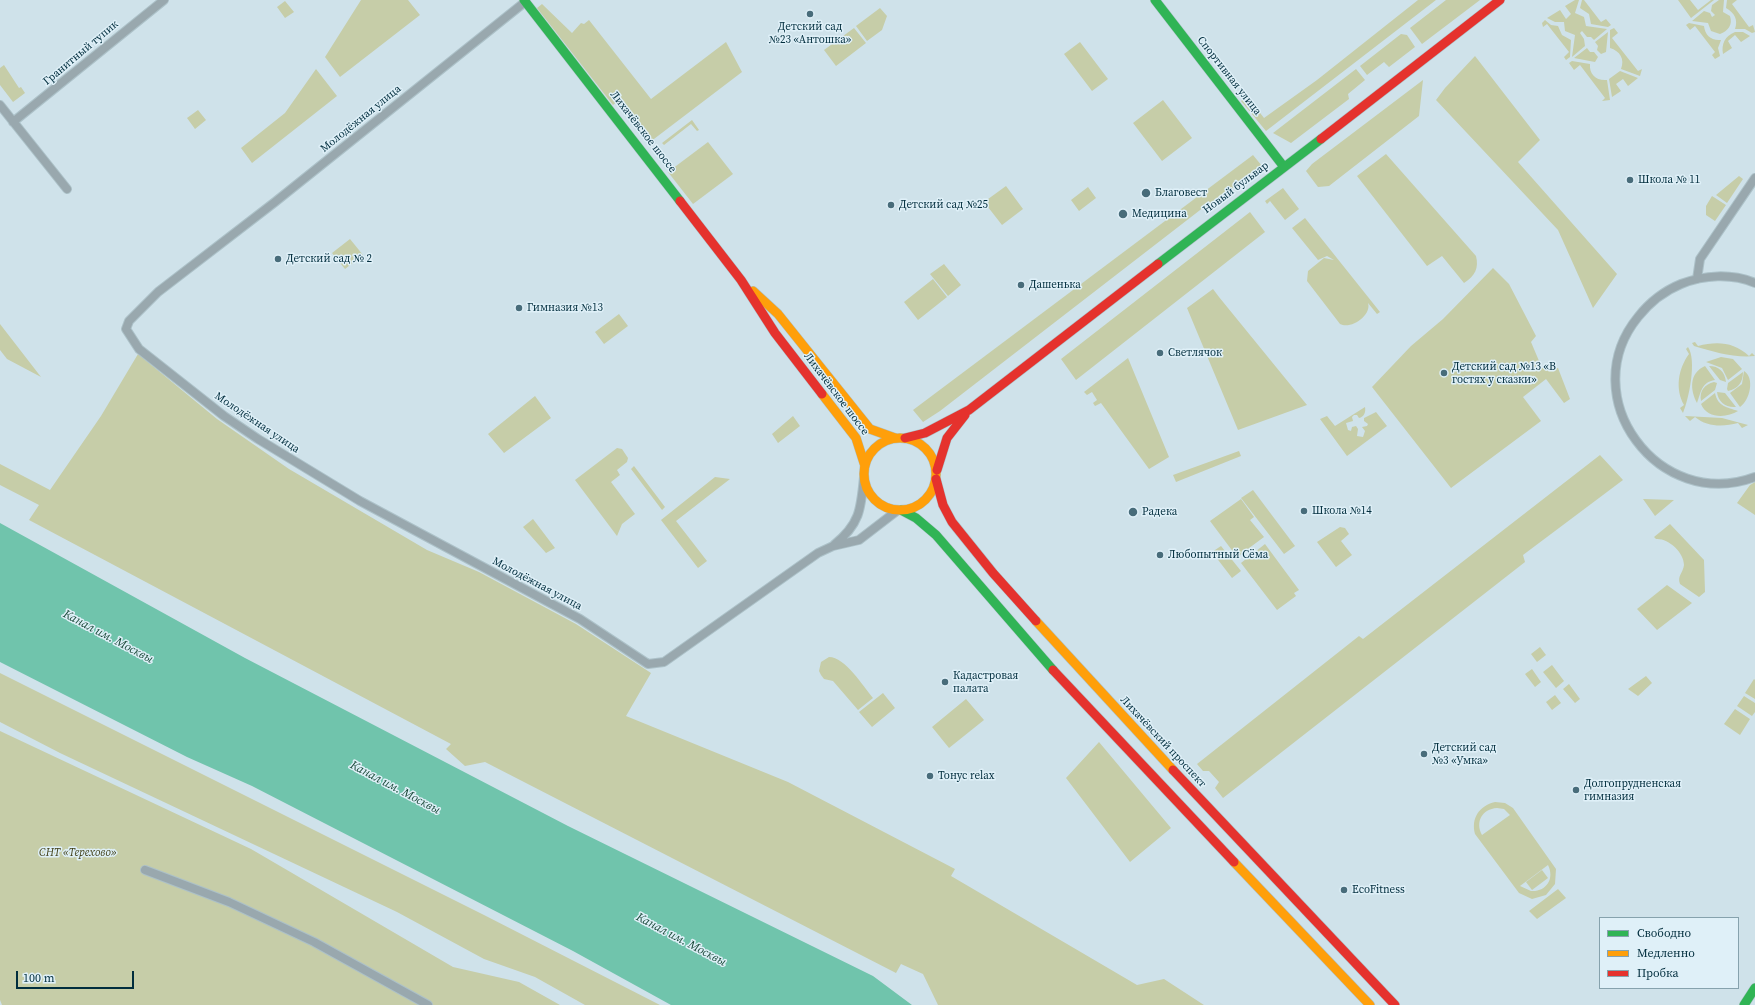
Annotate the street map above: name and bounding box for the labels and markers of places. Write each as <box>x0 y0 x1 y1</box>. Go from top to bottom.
marker: Детский сад №23 «Антошка» <box>805 9 815 19</box>
place label: Детский сад №23 «Антошка» <box>769 20 851 46</box>
place label: Школа № 11 <box>1638 173 1700 187</box>
marker: Школа № 11 <box>1625 175 1635 185</box>
place label: Благовест <box>1155 186 1207 200</box>
marker: Благовест <box>1140 187 1152 199</box>
place label: Детский сад №25 <box>899 198 988 212</box>
marker: Детский сад №25 <box>886 200 896 210</box>
place label: Медицина <box>1132 207 1187 221</box>
marker: Медицина <box>1117 208 1129 220</box>
place label: Детский сад № 2 <box>286 252 372 266</box>
marker: Детский сад № 2 <box>273 254 283 264</box>
place label: Дашенька <box>1029 278 1081 292</box>
marker: Дашенька <box>1016 280 1026 290</box>
place label: Гимназия №13 <box>527 301 603 315</box>
marker: Гимназия №13 <box>514 303 524 313</box>
place label: Светлячок <box>1168 346 1222 360</box>
marker: Светлячок <box>1155 348 1165 358</box>
place label: Детский сад №13 «В гостях у сказки» <box>1452 360 1556 386</box>
marker: Детский сад №13 «В гостях у сказки» <box>1439 368 1449 378</box>
place label: Школа №14 <box>1312 504 1372 518</box>
place label: Радека <box>1142 505 1177 519</box>
marker: Радека <box>1127 506 1139 518</box>
marker: Школа №14 <box>1299 506 1309 516</box>
place label: Любопытный Сёма <box>1168 548 1268 562</box>
marker: Любопытный Сёма <box>1155 550 1165 560</box>
place label: Кадастровая палата <box>953 669 1018 695</box>
marker: Кадастровая палата <box>940 677 950 687</box>
place label: Детский сад №3 «Умка» <box>1432 741 1496 767</box>
marker: Детский сад №3 «Умка» <box>1419 749 1429 759</box>
place label: Тонус relax <box>938 769 995 783</box>
marker: Тонус relax <box>925 771 935 781</box>
place label: Долгопрудненская гимназия <box>1584 777 1681 803</box>
marker: Долгопрудненская гимназия <box>1571 785 1581 795</box>
place label: EcoFitness <box>1352 883 1405 897</box>
marker: EcoFitness <box>1339 885 1349 895</box>

